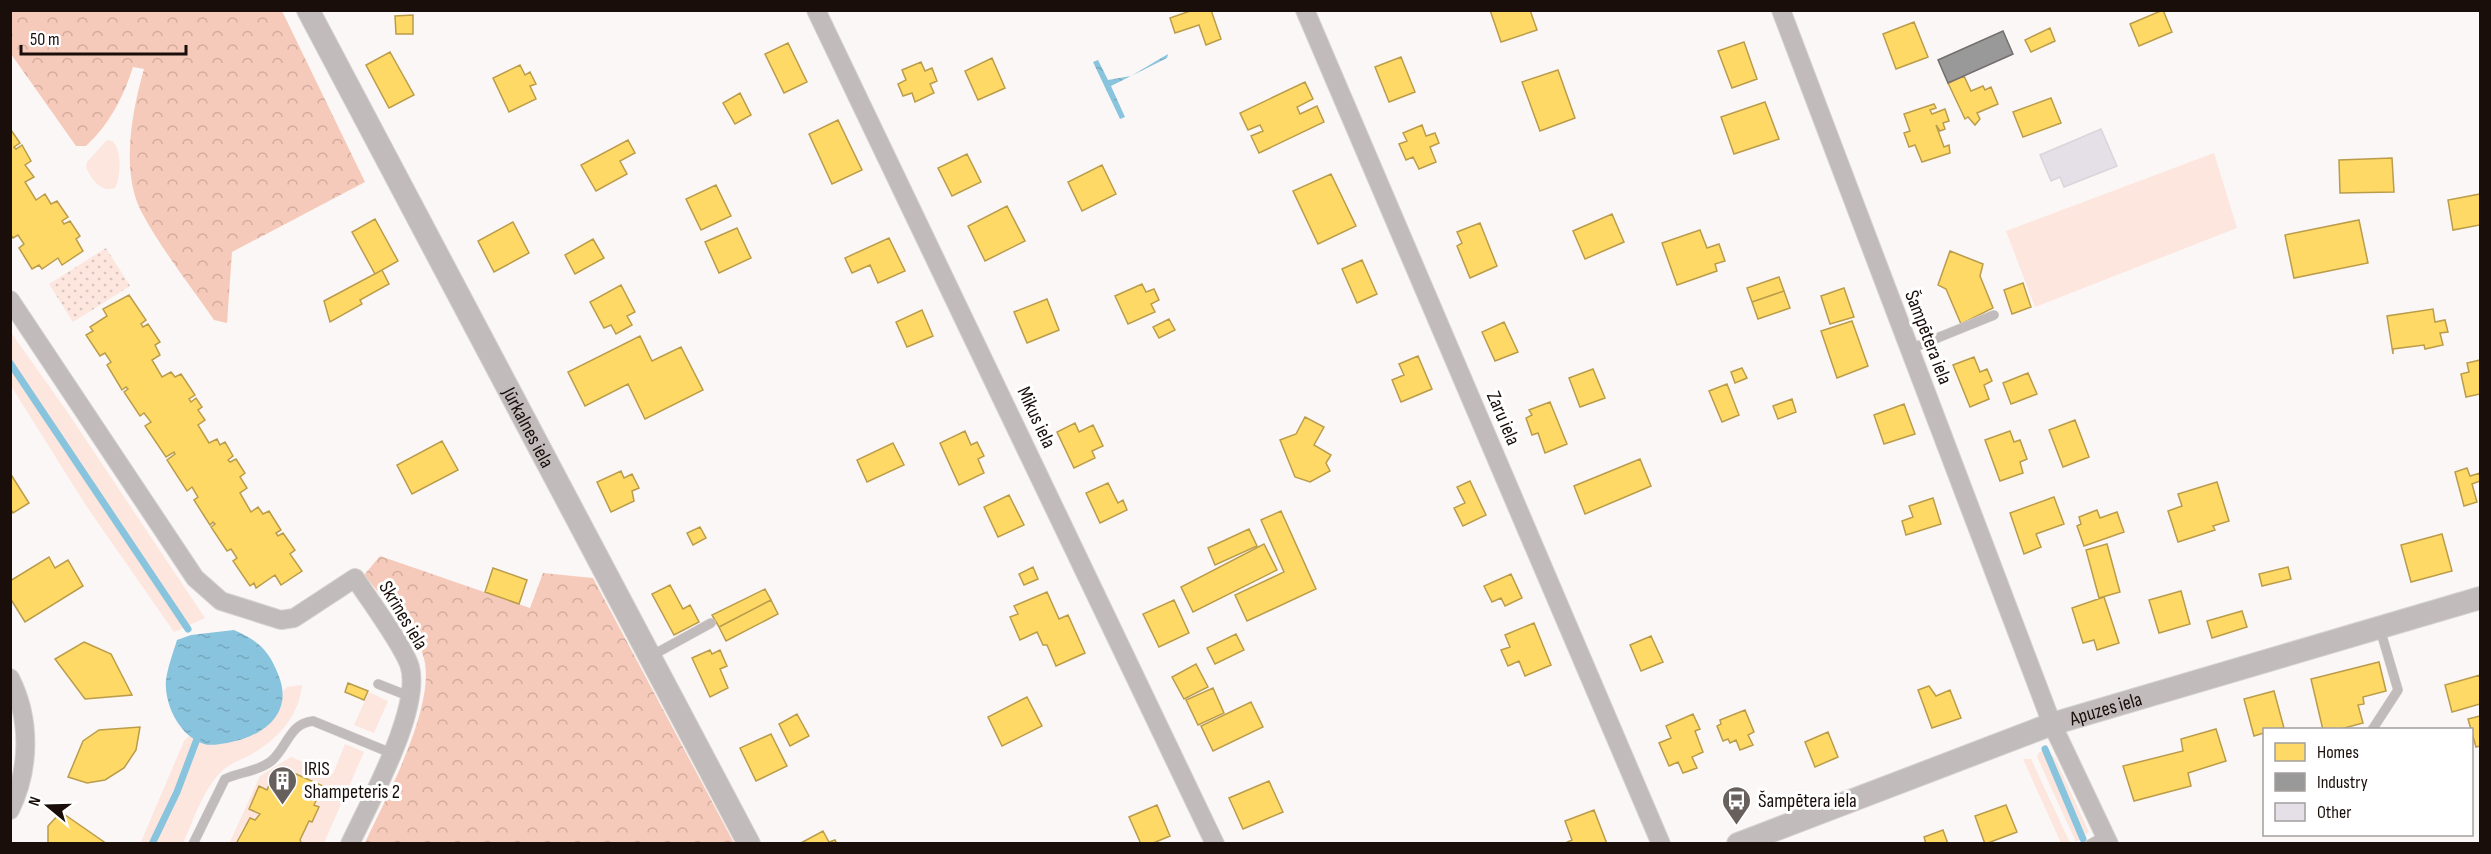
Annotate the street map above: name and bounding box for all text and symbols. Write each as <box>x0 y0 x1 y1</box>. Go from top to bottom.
scale bar <box>21 18 186 56</box>
text: 50 m <box>30 29 60 50</box>
street label: Šampētera iela <box>1899 287 1957 388</box>
street label: Jūrkalnes iela <box>496 383 559 472</box>
street label: Mikus iela <box>1011 383 1061 452</box>
street label: Zaru iela <box>1481 388 1525 449</box>
street label: Skrīnes iela <box>373 577 433 654</box>
street label: Apuzes iela <box>2066 687 2145 731</box>
legend <box>2263 728 2473 836</box>
text: Homes <box>2317 742 2359 763</box>
place label: IRIS Shampeteris 2 <box>304 757 400 804</box>
building icon: IRIS Shampeteris 2 <box>267 764 299 806</box>
text: Industry <box>2317 772 2368 793</box>
north arrow <box>18 776 78 836</box>
bus stop icon: Šampētera iela <box>1721 784 1753 826</box>
place label: Šampētera iela <box>1758 789 1857 813</box>
text: N <box>25 794 46 809</box>
text: Other <box>2317 802 2351 823</box>

